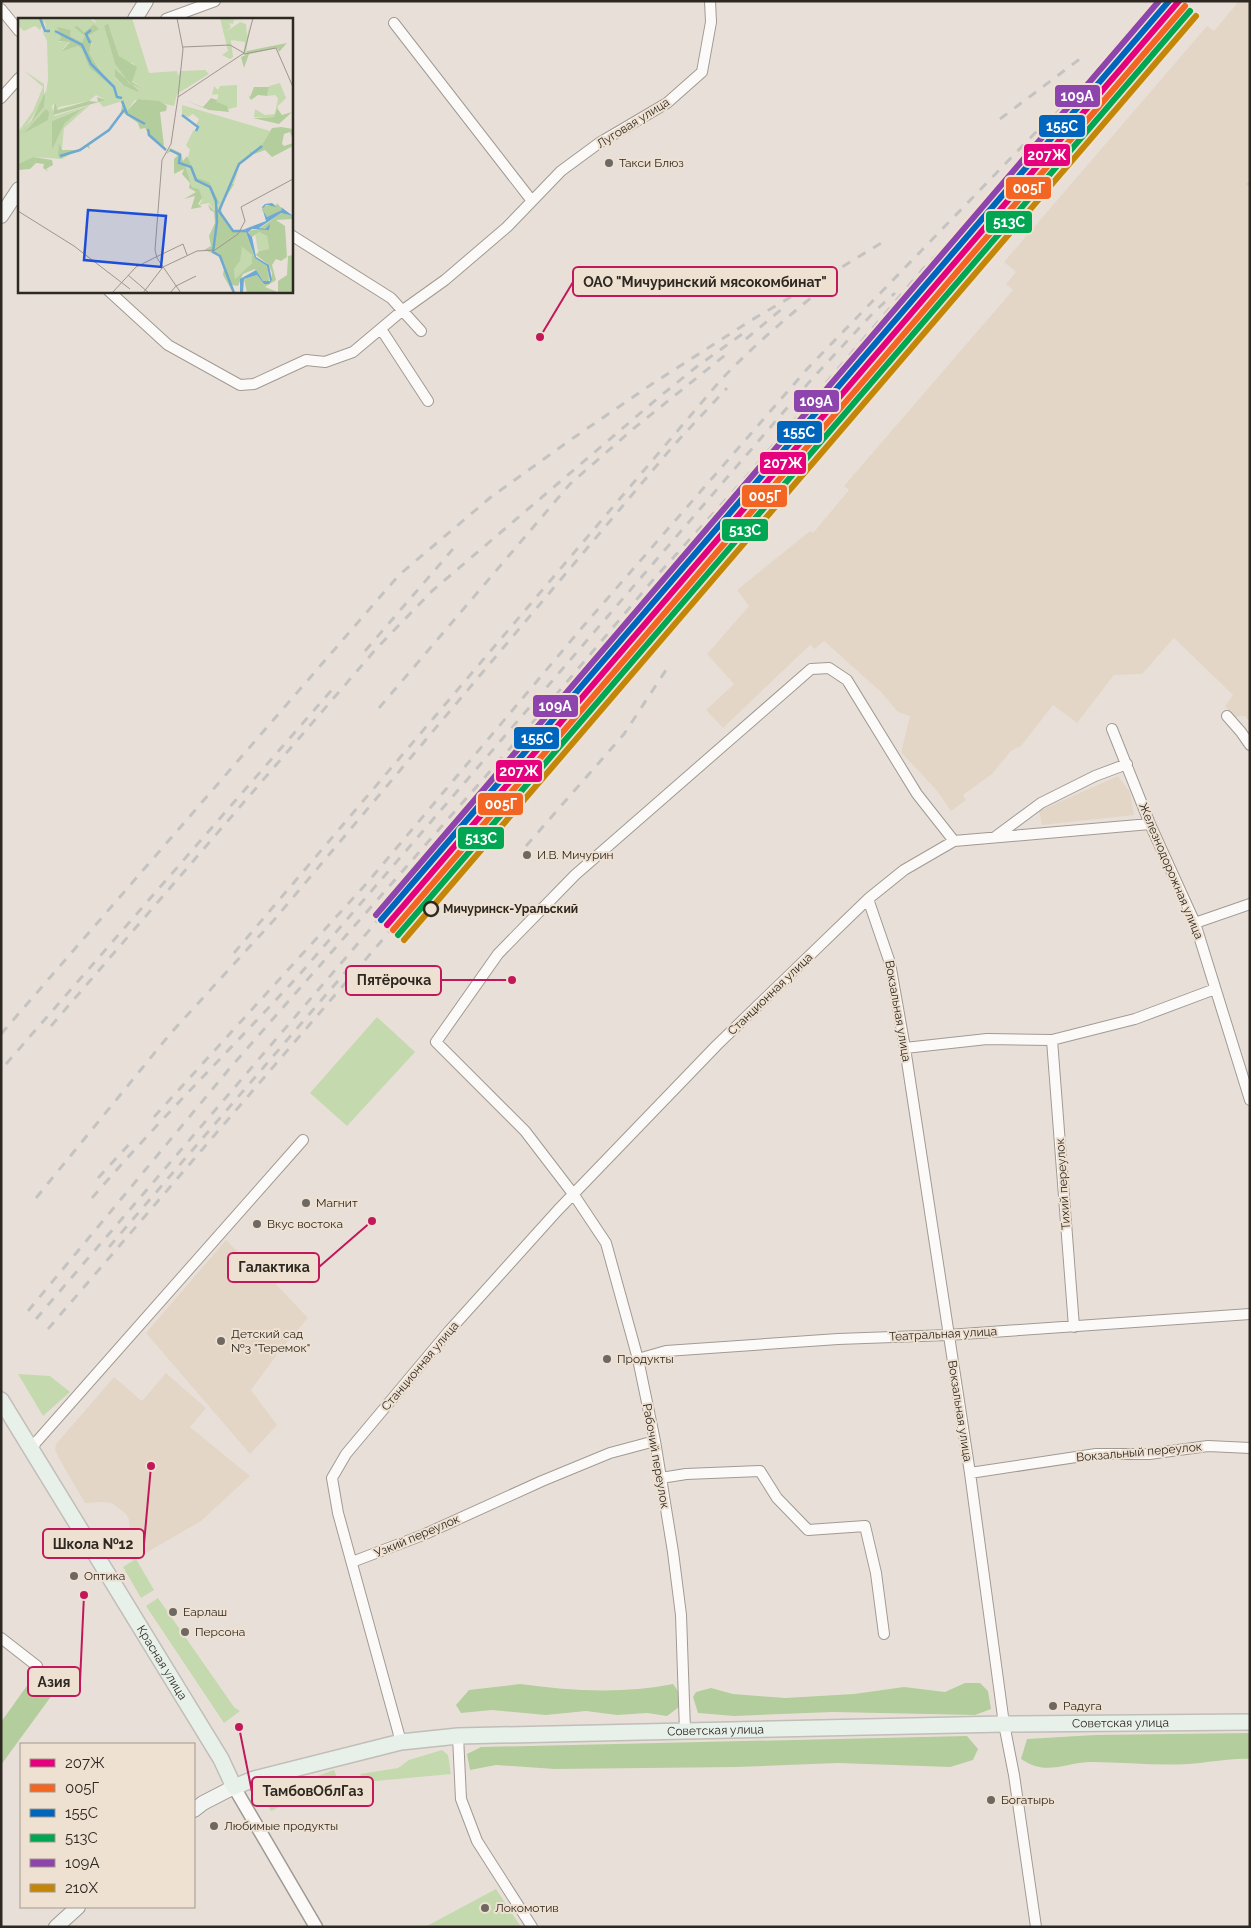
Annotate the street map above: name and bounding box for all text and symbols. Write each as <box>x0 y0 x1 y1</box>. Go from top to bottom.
inset map <box>18 18 292 292</box>
line badge: 109А <box>1054 84 1101 108</box>
text: 109А <box>1060 88 1094 104</box>
street label: Луговая улица <box>594 95 672 151</box>
line badge: 155С <box>1038 114 1086 138</box>
text: 155С <box>1046 118 1078 134</box>
line badge: 207Ж <box>1023 143 1071 167</box>
text: 207Ж <box>1027 147 1067 163</box>
place label: Такси Блюз <box>619 156 684 170</box>
marker: Такси Блюз <box>603 157 615 169</box>
line badge: 005Г <box>1005 176 1052 200</box>
text: 005Г <box>1013 180 1046 196</box>
line badge: 513С <box>985 210 1033 234</box>
text: 513С <box>993 214 1025 230</box>
callout: ОАО "Мичуринский мясокомбинат" <box>573 267 837 296</box>
text: ОАО "Мичуринский мясокомбинат" <box>583 274 827 290</box>
line badge: 109А <box>793 389 840 413</box>
text: 109А <box>799 393 833 409</box>
line badge: 155С <box>776 420 823 444</box>
text: 155С <box>783 424 815 440</box>
line badge: 207Ж <box>759 451 807 475</box>
text: 207Ж <box>763 455 803 471</box>
line badge: 005Г <box>741 484 788 508</box>
text: 005Г <box>749 488 782 504</box>
line badge: 513С <box>721 518 769 542</box>
text: 513С <box>729 522 761 538</box>
line badge: 109А <box>532 694 579 718</box>
text: 109А <box>538 698 572 714</box>
line badge: 155С <box>513 726 560 750</box>
text: 155С <box>521 730 553 746</box>
line badge: 207Ж <box>495 759 543 783</box>
text: 207Ж <box>499 763 539 779</box>
line badge: 005Г <box>477 792 524 816</box>
text: 005Г <box>485 796 518 812</box>
street label: Железнодорожная улица <box>1136 801 1206 941</box>
line badge: 513С <box>457 826 505 850</box>
text: 513С <box>465 830 497 846</box>
place label: И.В. Мичурин <box>537 848 614 862</box>
marker: И.В. Мичурин <box>521 849 533 861</box>
marker: Мичуринск-Уральский <box>423 901 439 917</box>
place label: Мичуринск-Уральский <box>443 902 578 916</box>
street label: Станционная улица <box>725 950 815 1038</box>
street label: Вокзальная улица <box>882 959 914 1063</box>
callout: Пятёрочка <box>346 966 441 995</box>
text: Пятёрочка <box>357 972 431 988</box>
street label: Тихий переулок <box>1053 1138 1073 1230</box>
place label: Магнит <box>316 1196 358 1210</box>
marker: Магнит <box>300 1197 312 1209</box>
place label: Вкус востока <box>267 1217 343 1231</box>
marker: Вкус востока <box>251 1218 263 1230</box>
callout: Галактика <box>228 1253 319 1282</box>
text: Галактика <box>238 1259 310 1275</box>
street label: Станционная улица <box>379 1319 461 1413</box>
street label: Театральная улица <box>889 1324 997 1344</box>
place label: Детский сад №3 "Теремок" <box>231 1327 310 1355</box>
marker: Детский сад №3 "Теремок" <box>215 1335 227 1347</box>
place label: Продукты <box>617 1352 674 1366</box>
marker: Продукты <box>601 1353 613 1365</box>
street label: Вокзальная улица <box>945 1359 975 1463</box>
street label: Рабочий переулок <box>640 1402 672 1510</box>
street label: Вокзальный переулок <box>1075 1440 1203 1464</box>
street label: Узкий переулок <box>372 1512 462 1560</box>
callout: Школа №12 <box>43 1529 144 1558</box>
text: Школа №12 <box>53 1536 133 1552</box>
place label: Оптика <box>84 1569 125 1583</box>
marker: Оптика <box>68 1570 80 1582</box>
place label: Еарлаш <box>183 1605 227 1619</box>
marker: Еарлаш <box>167 1606 179 1618</box>
street label: Красная улица <box>134 1623 190 1702</box>
place label: Персона <box>195 1625 245 1639</box>
marker: Персона <box>179 1626 191 1638</box>
callout: Азия <box>28 1667 80 1696</box>
text: Азия <box>38 1674 70 1690</box>
place label: Радуга <box>1063 1699 1102 1713</box>
marker: Радуга <box>1047 1700 1059 1712</box>
street label: Советская улица <box>1072 1716 1169 1730</box>
street label: Советская улица <box>667 1722 764 1738</box>
legend <box>20 1743 195 1908</box>
text: 207Ж <box>65 1754 105 1772</box>
callout: ТамбовОблГаз <box>252 1777 373 1806</box>
text: 005Г <box>65 1779 100 1797</box>
text: ТамбовОблГаз <box>263 1783 364 1799</box>
place label: Богатырь <box>1001 1793 1055 1807</box>
marker: Богатырь <box>985 1794 997 1806</box>
text: 155С <box>65 1804 98 1822</box>
place label: Любимые продукты <box>224 1819 338 1833</box>
marker: Любимые продукты <box>208 1820 220 1832</box>
text: 513С <box>65 1829 98 1847</box>
text: 109А <box>65 1854 100 1872</box>
text: 210Х <box>65 1879 98 1897</box>
place label: Локомотив <box>495 1901 559 1915</box>
marker: Локомотив <box>479 1902 491 1914</box>

